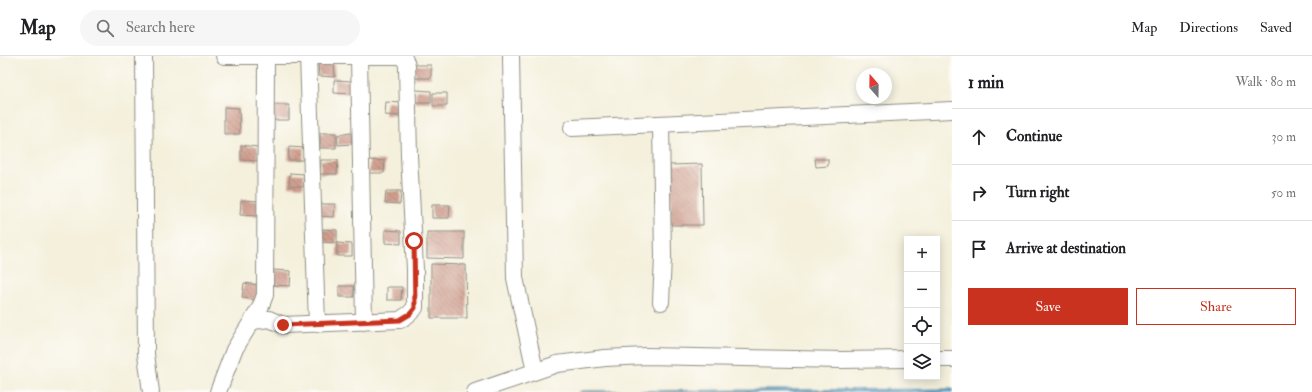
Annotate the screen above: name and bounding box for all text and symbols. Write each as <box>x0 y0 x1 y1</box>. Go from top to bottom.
search box <box>80 10 360 46</box>
text: Map <box>20 16 56 40</box>
icon: search <box>94 17 116 39</box>
text: Search here <box>126 18 195 37</box>
text: Map <box>1131 19 1157 36</box>
text: Directions <box>1179 19 1238 36</box>
text: Saved <box>1260 19 1292 36</box>
north arrow <box>856 68 892 104</box>
text: 1 min <box>968 72 1004 93</box>
text: Walk · 80 m <box>1235 74 1296 90</box>
icon: ahead <box>968 126 990 148</box>
text: Continue <box>1006 127 1062 146</box>
text: 30 m <box>1272 129 1296 145</box>
icon: right <box>968 182 990 204</box>
text: Turn right <box>1006 183 1069 202</box>
text: 50 m <box>1271 185 1296 201</box>
route start <box>405 232 423 250</box>
map controls <box>904 236 940 380</box>
button: + <box>904 236 940 272</box>
icon: arrive <box>968 238 990 260</box>
text: Arrive at destination <box>1006 239 1126 258</box>
button: − <box>904 272 940 308</box>
button: Save <box>968 288 1128 325</box>
button: Share <box>1136 288 1296 325</box>
button: locate <box>904 308 940 344</box>
route end <box>274 316 292 334</box>
button: layers <box>904 344 940 380</box>

